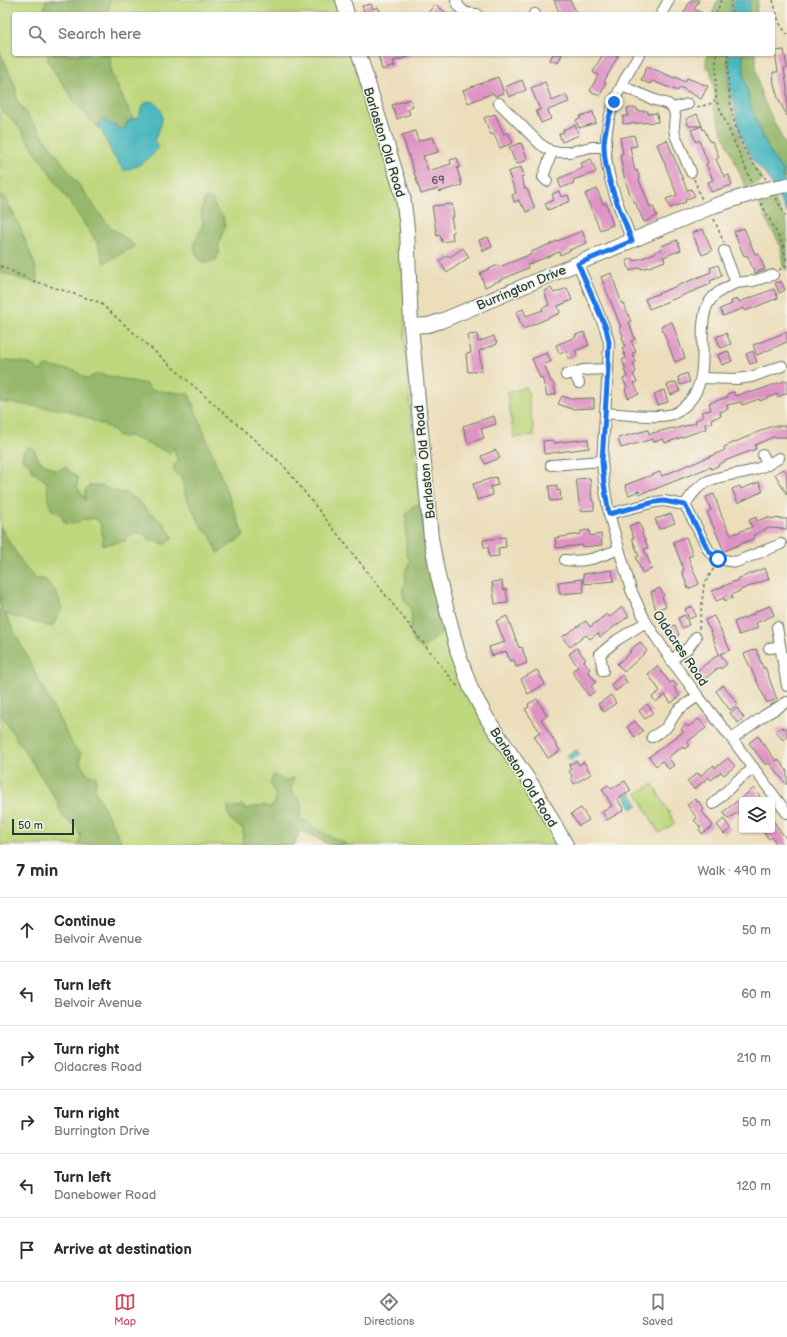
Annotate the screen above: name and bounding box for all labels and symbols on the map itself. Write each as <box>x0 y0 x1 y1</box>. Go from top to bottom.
street label: Barlaston Old Road <box>360 85 408 199</box>
route end <box>605 93 623 111</box>
house number: 69 <box>431 174 445 187</box>
street label: Burrington Drive <box>474 262 569 314</box>
street label: Barlaston Old Road <box>411 404 439 520</box>
route start <box>709 550 727 568</box>
street label: Oldacres Road <box>649 608 711 689</box>
street label: Barlaston Old Road <box>486 725 560 830</box>
scale bar <box>12 817 74 836</box>

